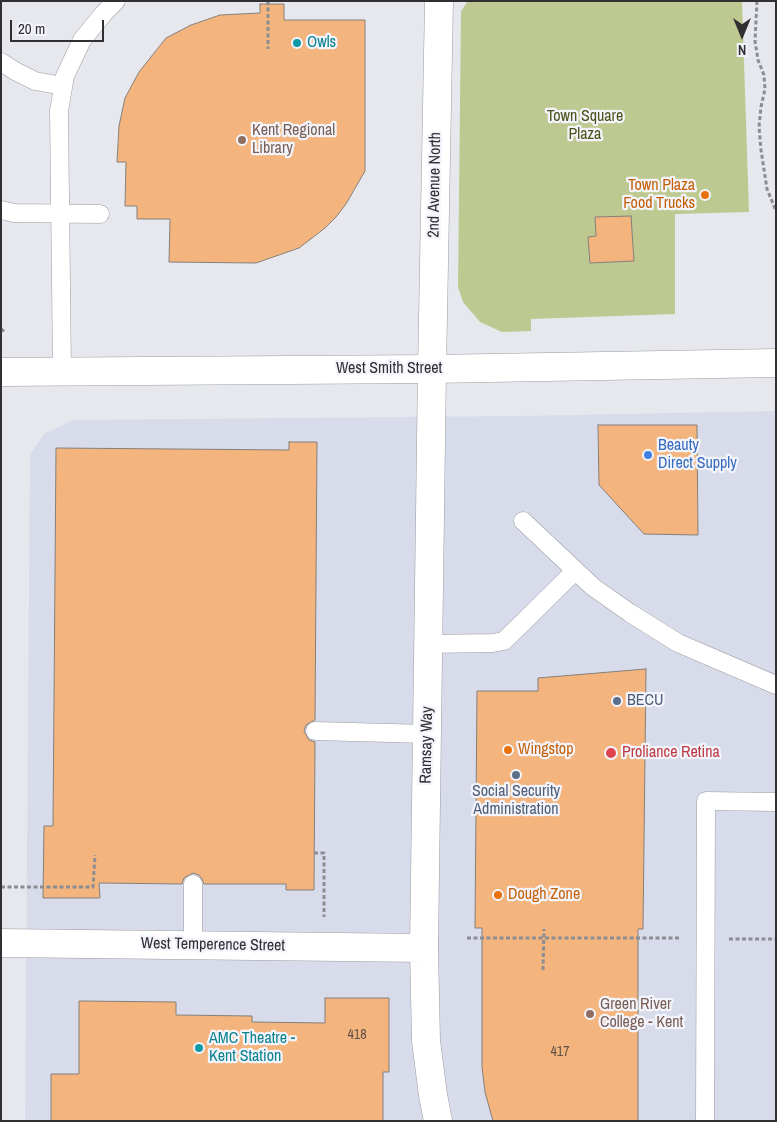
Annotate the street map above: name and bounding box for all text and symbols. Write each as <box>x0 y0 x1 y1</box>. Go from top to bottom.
scale bar <box>12 10 106 42</box>
north arrow <box>717 10 767 60</box>
text: 20 m <box>18 18 45 39</box>
place label: Owls <box>307 33 336 53</box>
marker: Owls <box>291 37 303 49</box>
text: N <box>738 41 746 59</box>
park label: Town Square Plaza <box>547 107 623 145</box>
place label: Kent Regional Library <box>252 121 335 159</box>
street label: 2nd Avenue North <box>424 132 446 238</box>
marker: Kent Regional Library <box>236 134 248 146</box>
place label: Town Plaza Food Trucks <box>623 176 695 214</box>
marker: Town Plaza Food Trucks <box>699 189 711 201</box>
street label: West Smith Street <box>336 359 442 379</box>
place label: Beauty Direct Supply <box>658 436 737 474</box>
marker: Beauty Direct Supply <box>642 449 654 461</box>
place label: BECU <box>627 691 663 711</box>
marker: BECU <box>611 695 623 707</box>
street label: Ramsay Way <box>417 706 437 784</box>
place label: Wingstop <box>518 740 573 760</box>
place label: Proliance Retina <box>622 743 720 763</box>
marker: Wingstop <box>502 744 514 756</box>
marker: Proliance Retina <box>604 746 618 760</box>
marker: Social Security Administration <box>510 769 522 781</box>
place label: Social Security Administration <box>472 782 560 820</box>
place label: Dough Zone <box>508 885 580 905</box>
marker: Dough Zone <box>492 889 504 901</box>
street label: West Temperence Street <box>141 934 285 956</box>
place label: Green River College - Kent <box>600 995 683 1033</box>
marker: Green River College - Kent <box>584 1008 596 1020</box>
house number: 418 <box>347 1027 367 1043</box>
place label: AMC Theatre - Kent Station <box>209 1029 295 1067</box>
marker: AMC Theatre - Kent Station <box>193 1042 205 1054</box>
house number: 417 <box>550 1044 570 1060</box>

